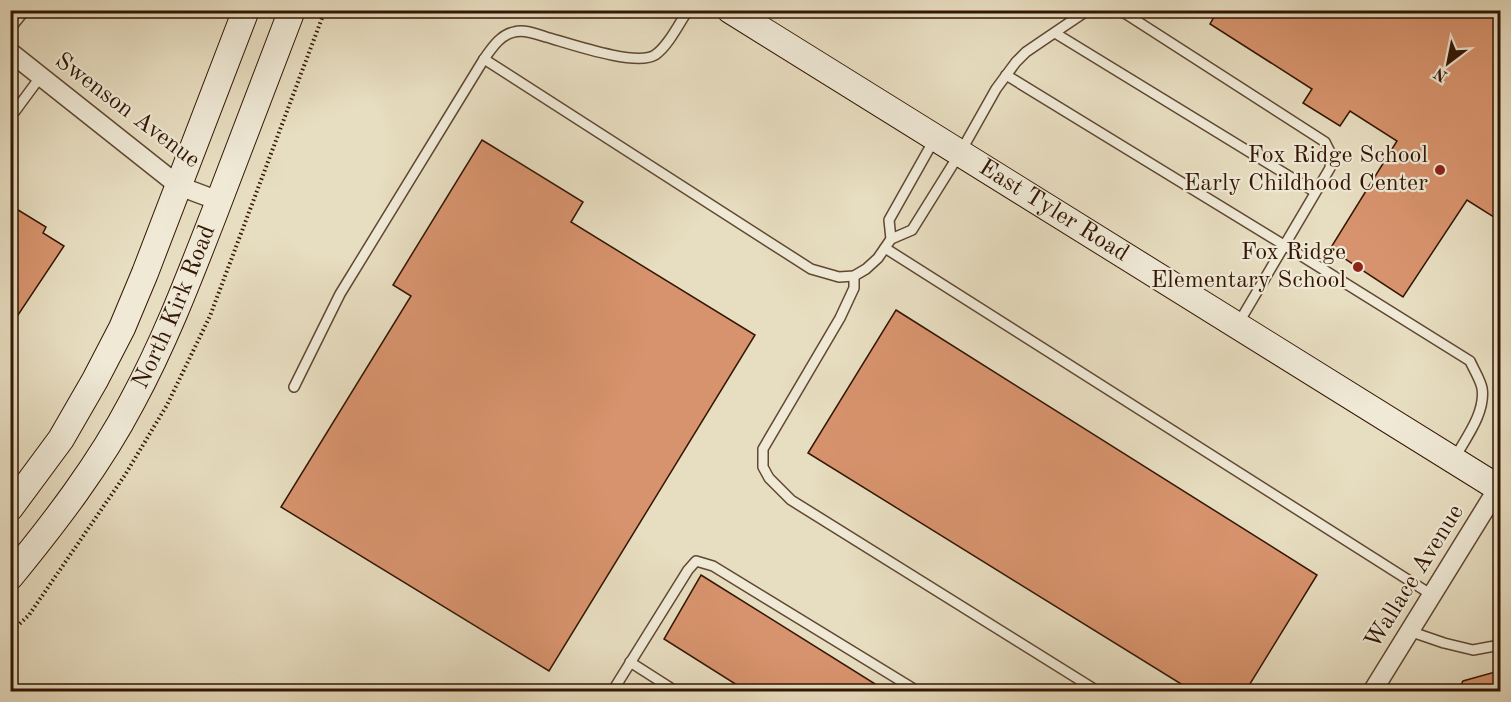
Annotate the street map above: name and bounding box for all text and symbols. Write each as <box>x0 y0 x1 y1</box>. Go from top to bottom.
north arrow <box>1418 33 1478 93</box>
street label: Swenson Avenue <box>50 49 204 173</box>
text: N <box>1431 64 1451 84</box>
place label: Fox Ridge School Early Childhood Center <box>1184 144 1428 196</box>
street label: East Tyler Road <box>974 156 1133 267</box>
marker: Fox Ridge School Early Childhood Center <box>1433 163 1447 177</box>
street label: North Kirk Road <box>129 222 220 393</box>
place label: Fox Ridge Elementary School <box>1151 241 1346 293</box>
marker: Fox Ridge Elementary School <box>1351 260 1365 274</box>
street label: Wallace Avenue <box>1361 501 1469 653</box>

